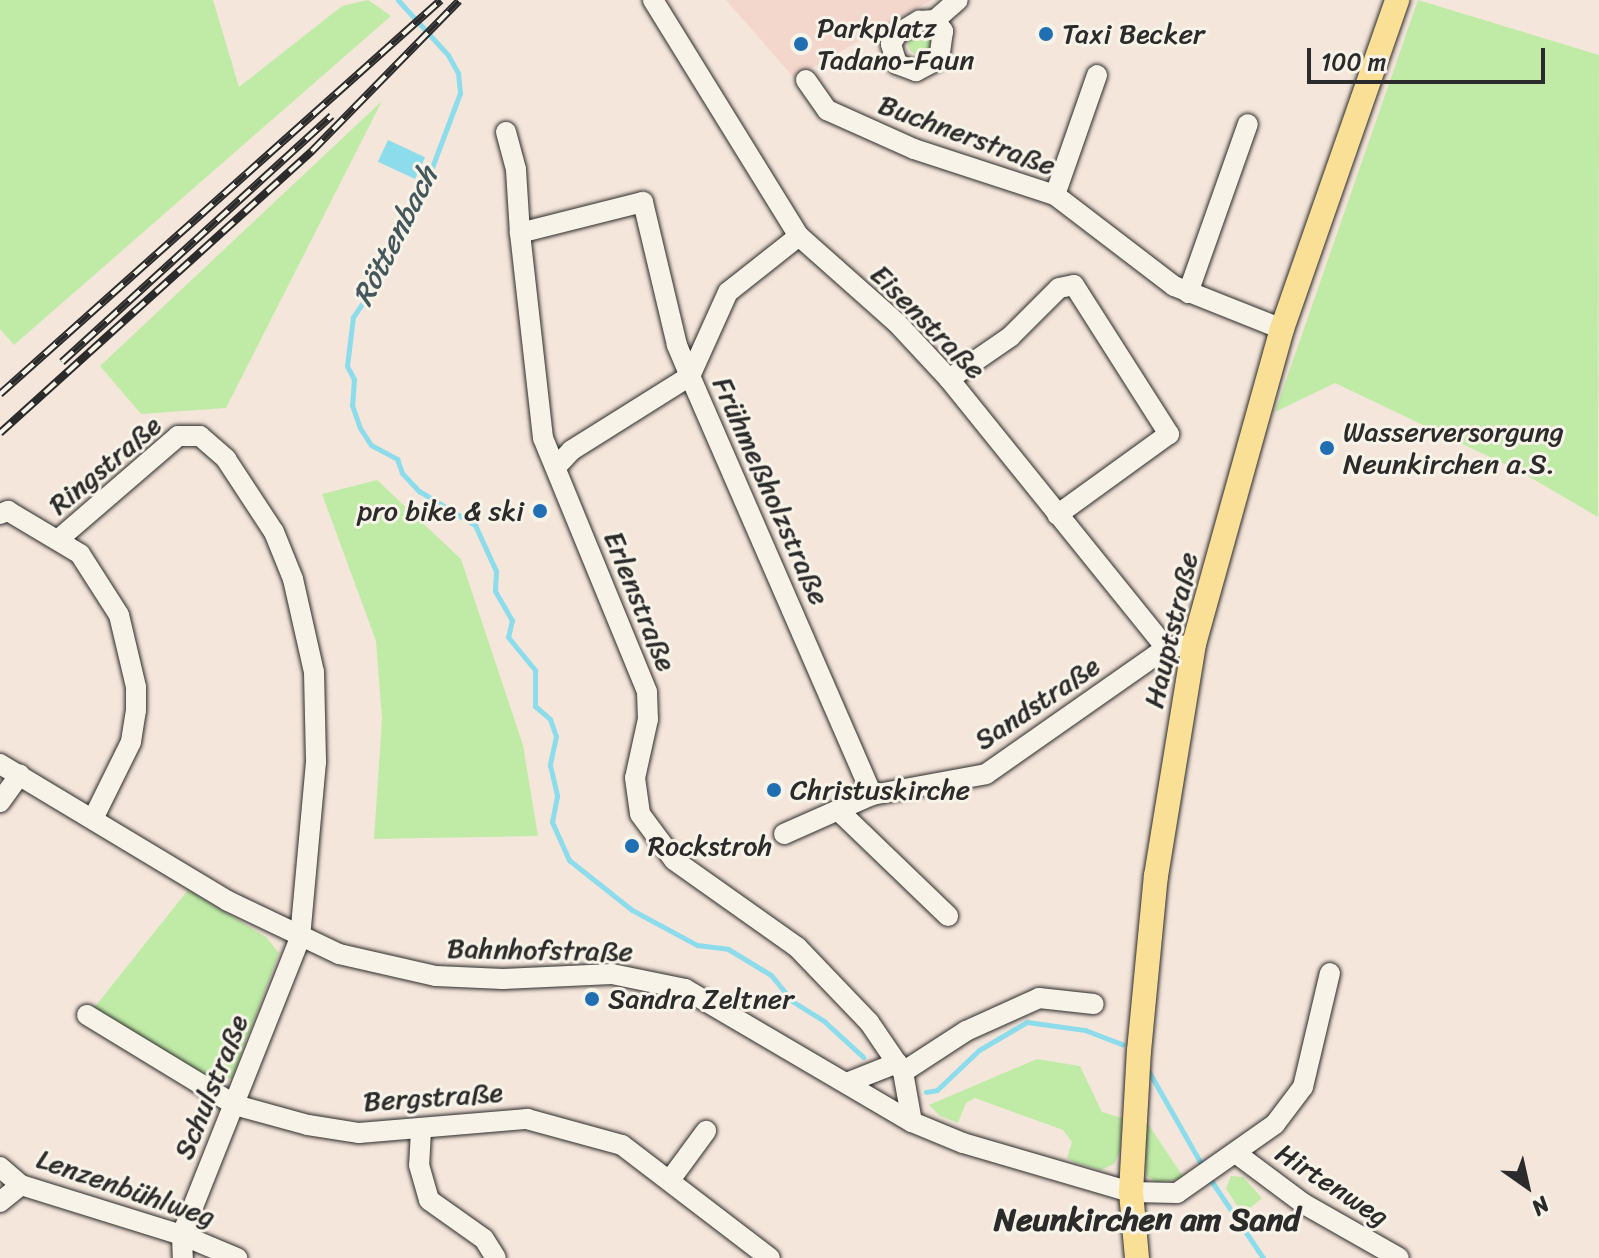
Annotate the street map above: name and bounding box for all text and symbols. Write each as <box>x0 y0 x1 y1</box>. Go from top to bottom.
place label: Parkplatz Tadano-Faun <box>817 11 974 77</box>
place label: Taxi Becker <box>1062 17 1205 51</box>
marker: Taxi Becker <box>1037 25 1055 43</box>
scale bar <box>1311 32 1549 82</box>
marker: Parkplatz Tadano-Faun <box>792 35 810 53</box>
text: 100 m <box>1321 41 1386 83</box>
street label: Buchnerstraße <box>874 87 1060 183</box>
water label: Röttenbach <box>345 160 445 312</box>
street label: Eisenstraße <box>864 258 992 386</box>
street label: Frühmeßholzstraße <box>706 372 836 610</box>
street label: Ringstraße <box>42 408 168 522</box>
place label: Wasserversorgung Neunkirchen a.S. <box>1343 415 1564 481</box>
marker: Wasserversorgung Neunkirchen a.S. <box>1318 439 1336 457</box>
place label: pro bike & ski <box>356 494 524 528</box>
marker: pro bike & ski <box>531 502 549 520</box>
street label: Erlenstraße <box>597 526 683 676</box>
street label: Hauptstraße <box>1137 549 1205 711</box>
street label: Sandstraße <box>968 649 1106 757</box>
place label: Christuskirche <box>790 773 970 807</box>
marker: Christuskirche <box>765 781 783 799</box>
place label: Rockstroh <box>648 829 772 863</box>
marker: Rockstroh <box>623 837 641 855</box>
street label: Bahnhofstraße <box>447 932 633 968</box>
place label: Sandra Zeltner <box>608 982 793 1016</box>
marker: Sandra Zeltner <box>583 990 601 1008</box>
street label: Schulstraße <box>167 1010 255 1164</box>
street label: Bergstraße <box>362 1075 504 1119</box>
street label: Hirtenweg <box>1269 1136 1395 1234</box>
street label: Lenzenbühlweg <box>32 1142 220 1234</box>
north arrow <box>1487 1146 1567 1226</box>
text: N <box>1523 1186 1558 1227</box>
district label: Neunkirchen am Sand <box>994 1201 1300 1239</box>

